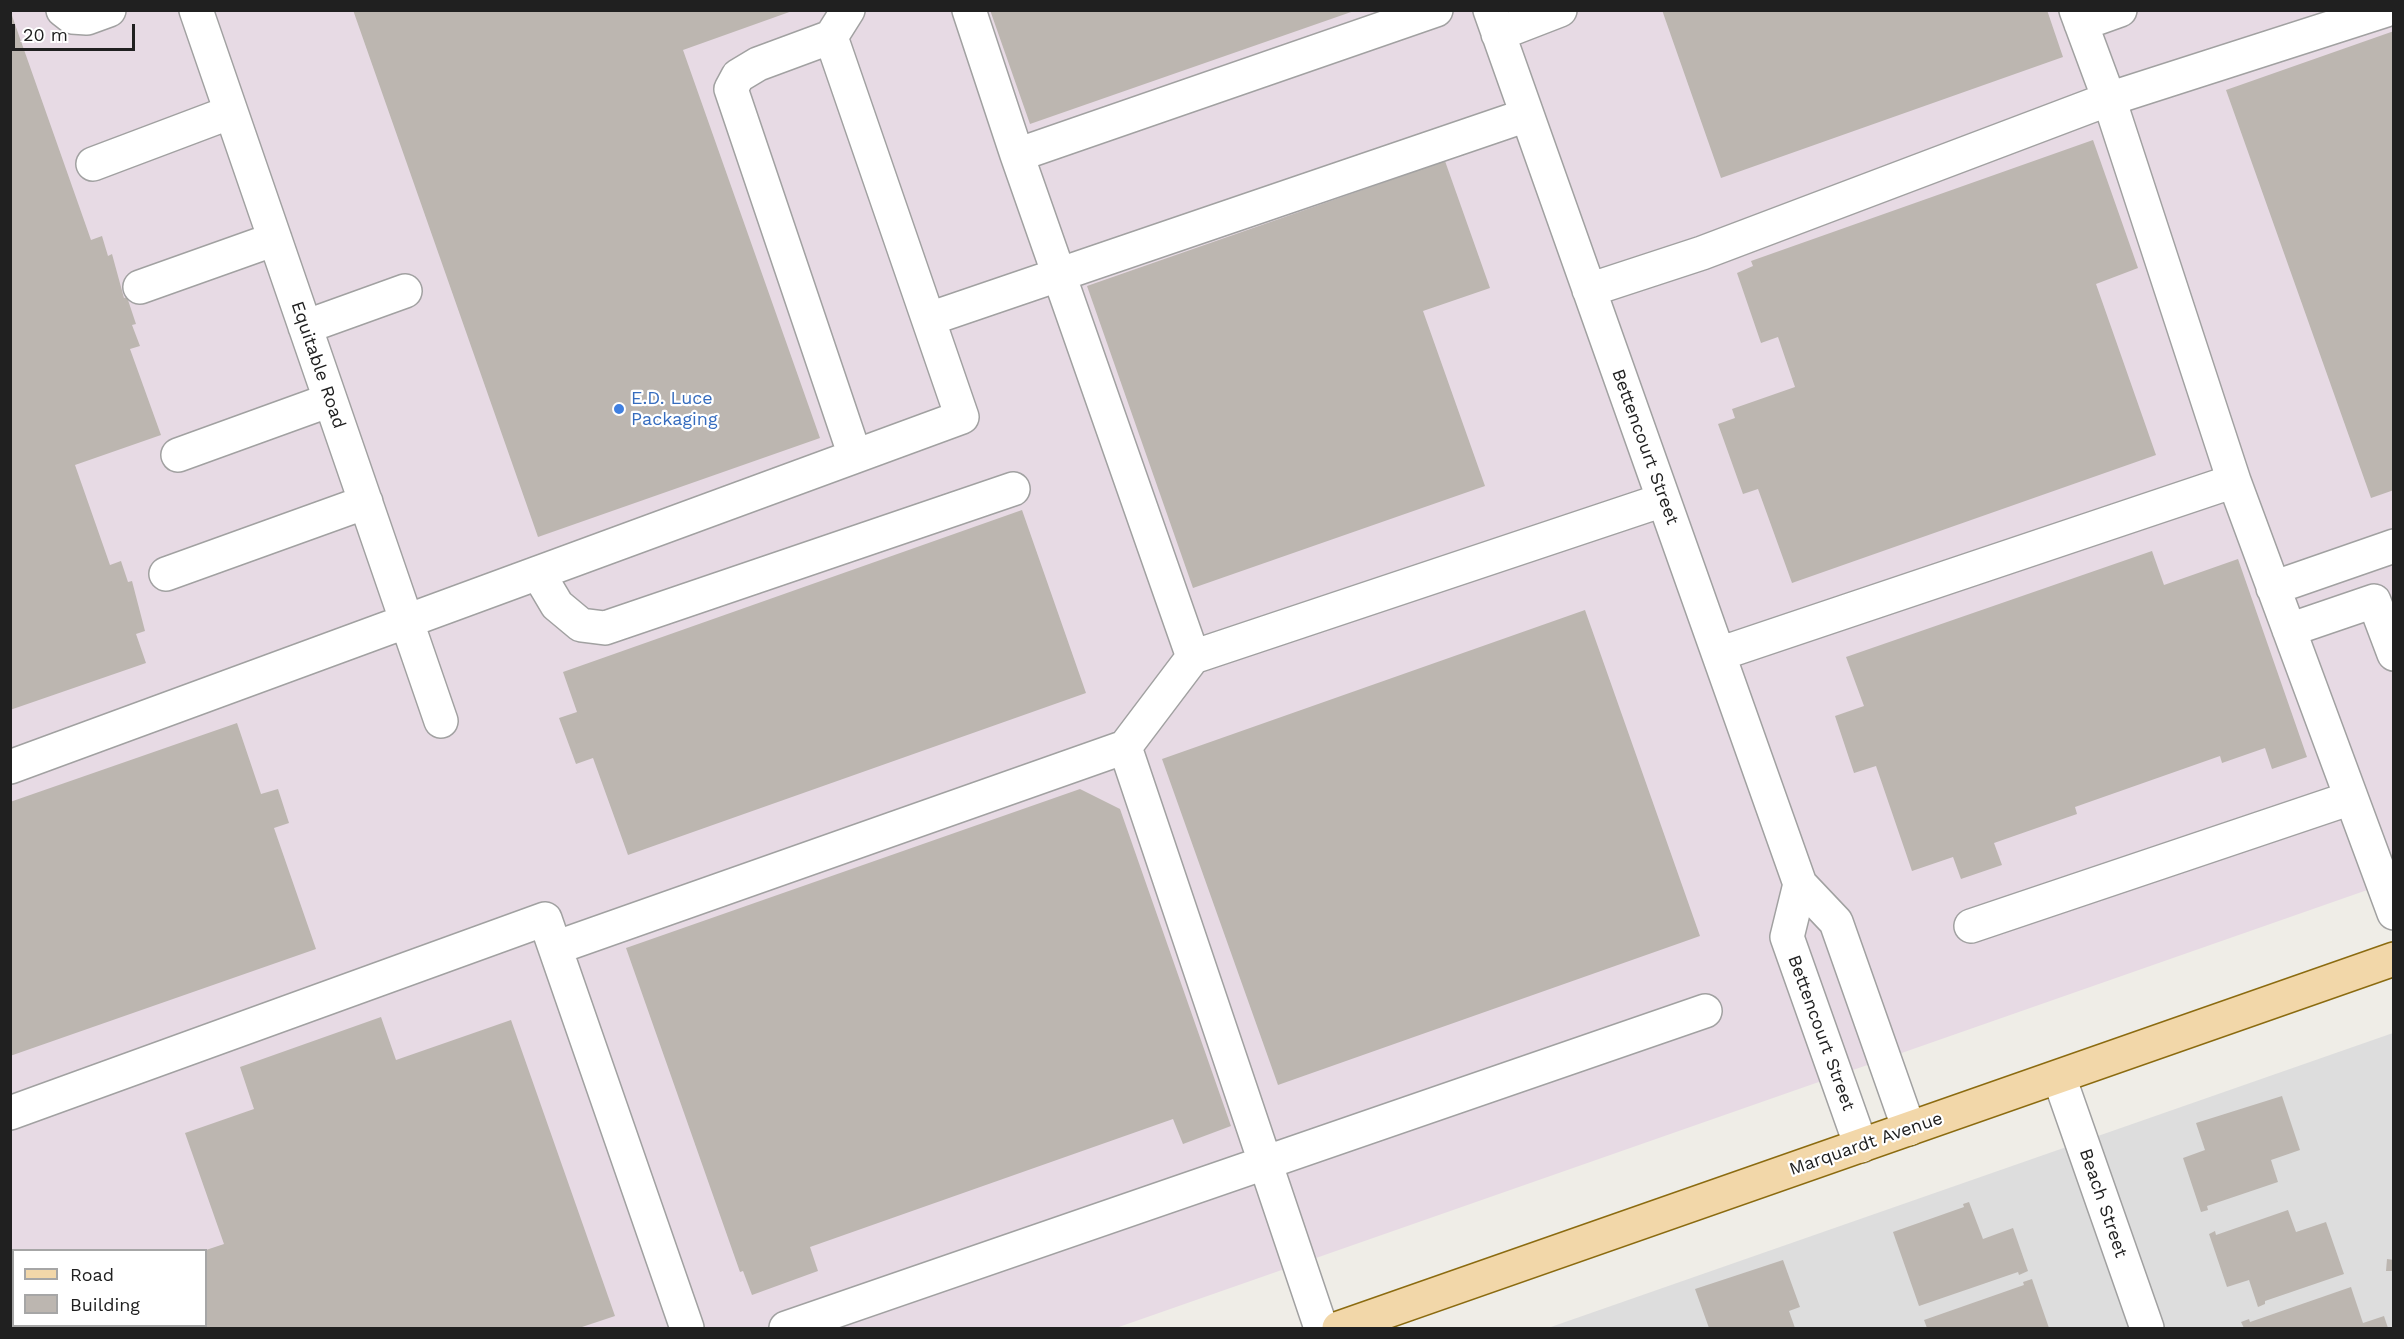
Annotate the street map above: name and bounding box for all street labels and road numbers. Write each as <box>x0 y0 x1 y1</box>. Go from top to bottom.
street label: Equitable Road <box>286 298 350 432</box>
street label: Bettencourt Street <box>1607 366 1683 528</box>
street label: Bettencourt Street <box>1783 952 1859 1114</box>
street label: Marquardt Avenue <box>1786 1108 1946 1180</box>
street label: Beach Street <box>2074 1146 2132 1260</box>

